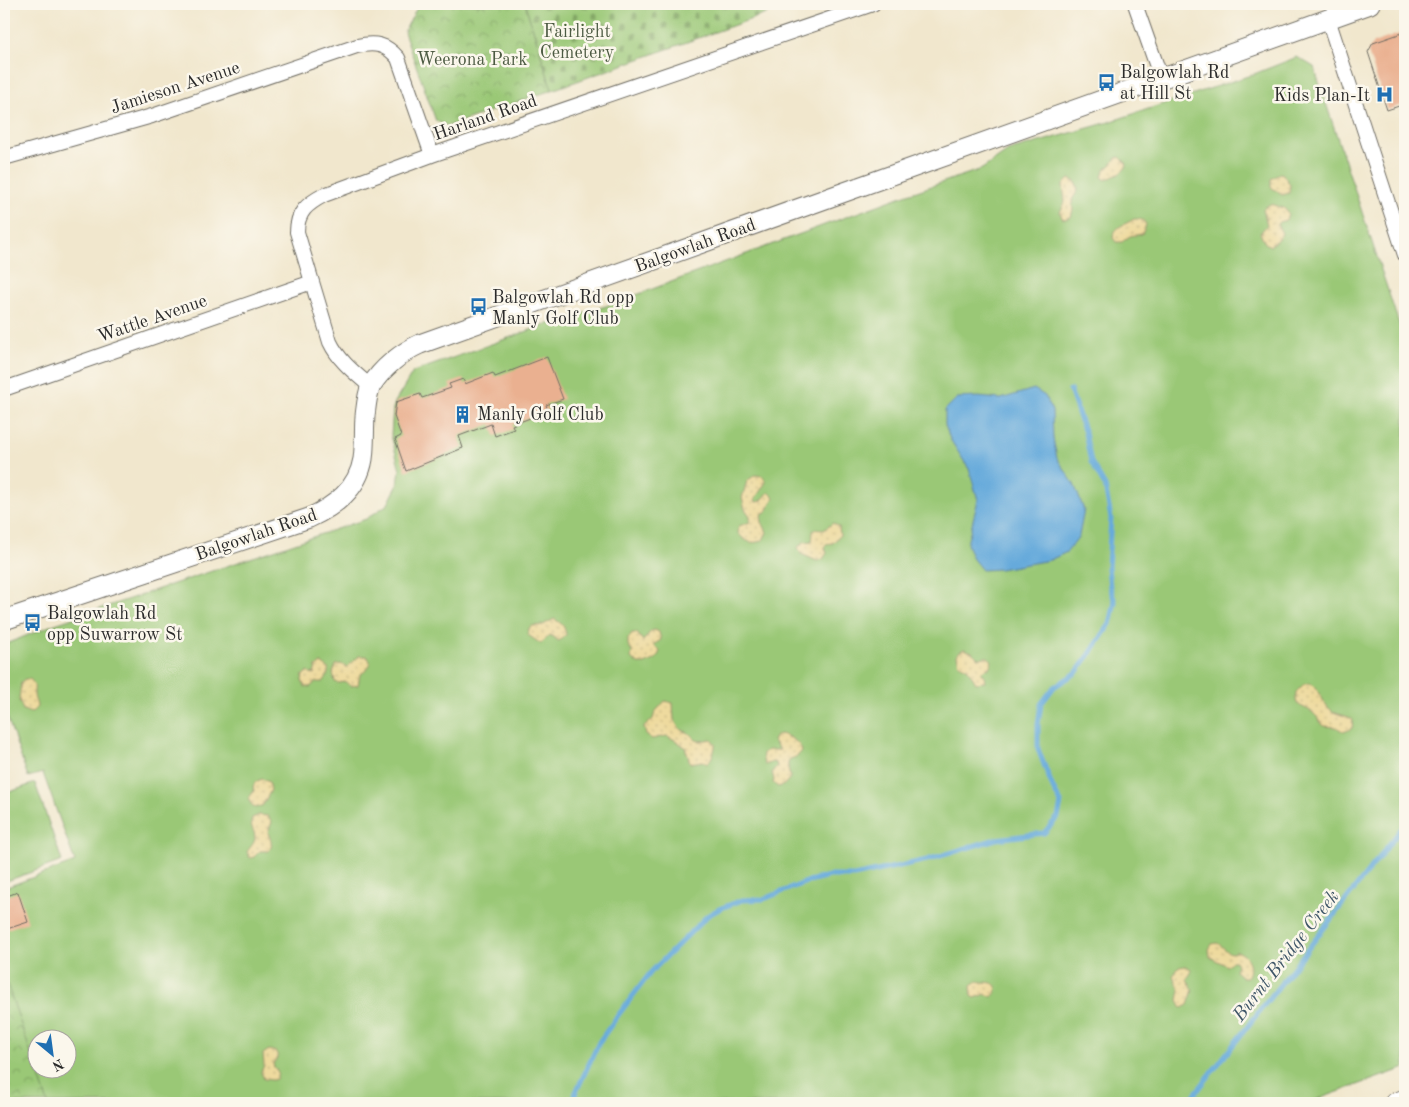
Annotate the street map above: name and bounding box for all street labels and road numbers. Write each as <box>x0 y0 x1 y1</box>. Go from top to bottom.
street label: Jamieson Avenue <box>108 59 242 117</box>
street label: Harland Road <box>431 92 540 144</box>
street label: Balgowlah Road <box>633 216 758 276</box>
street label: Wattle Avenue <box>95 292 209 346</box>
street label: Balgowlah Road <box>193 506 319 564</box>

